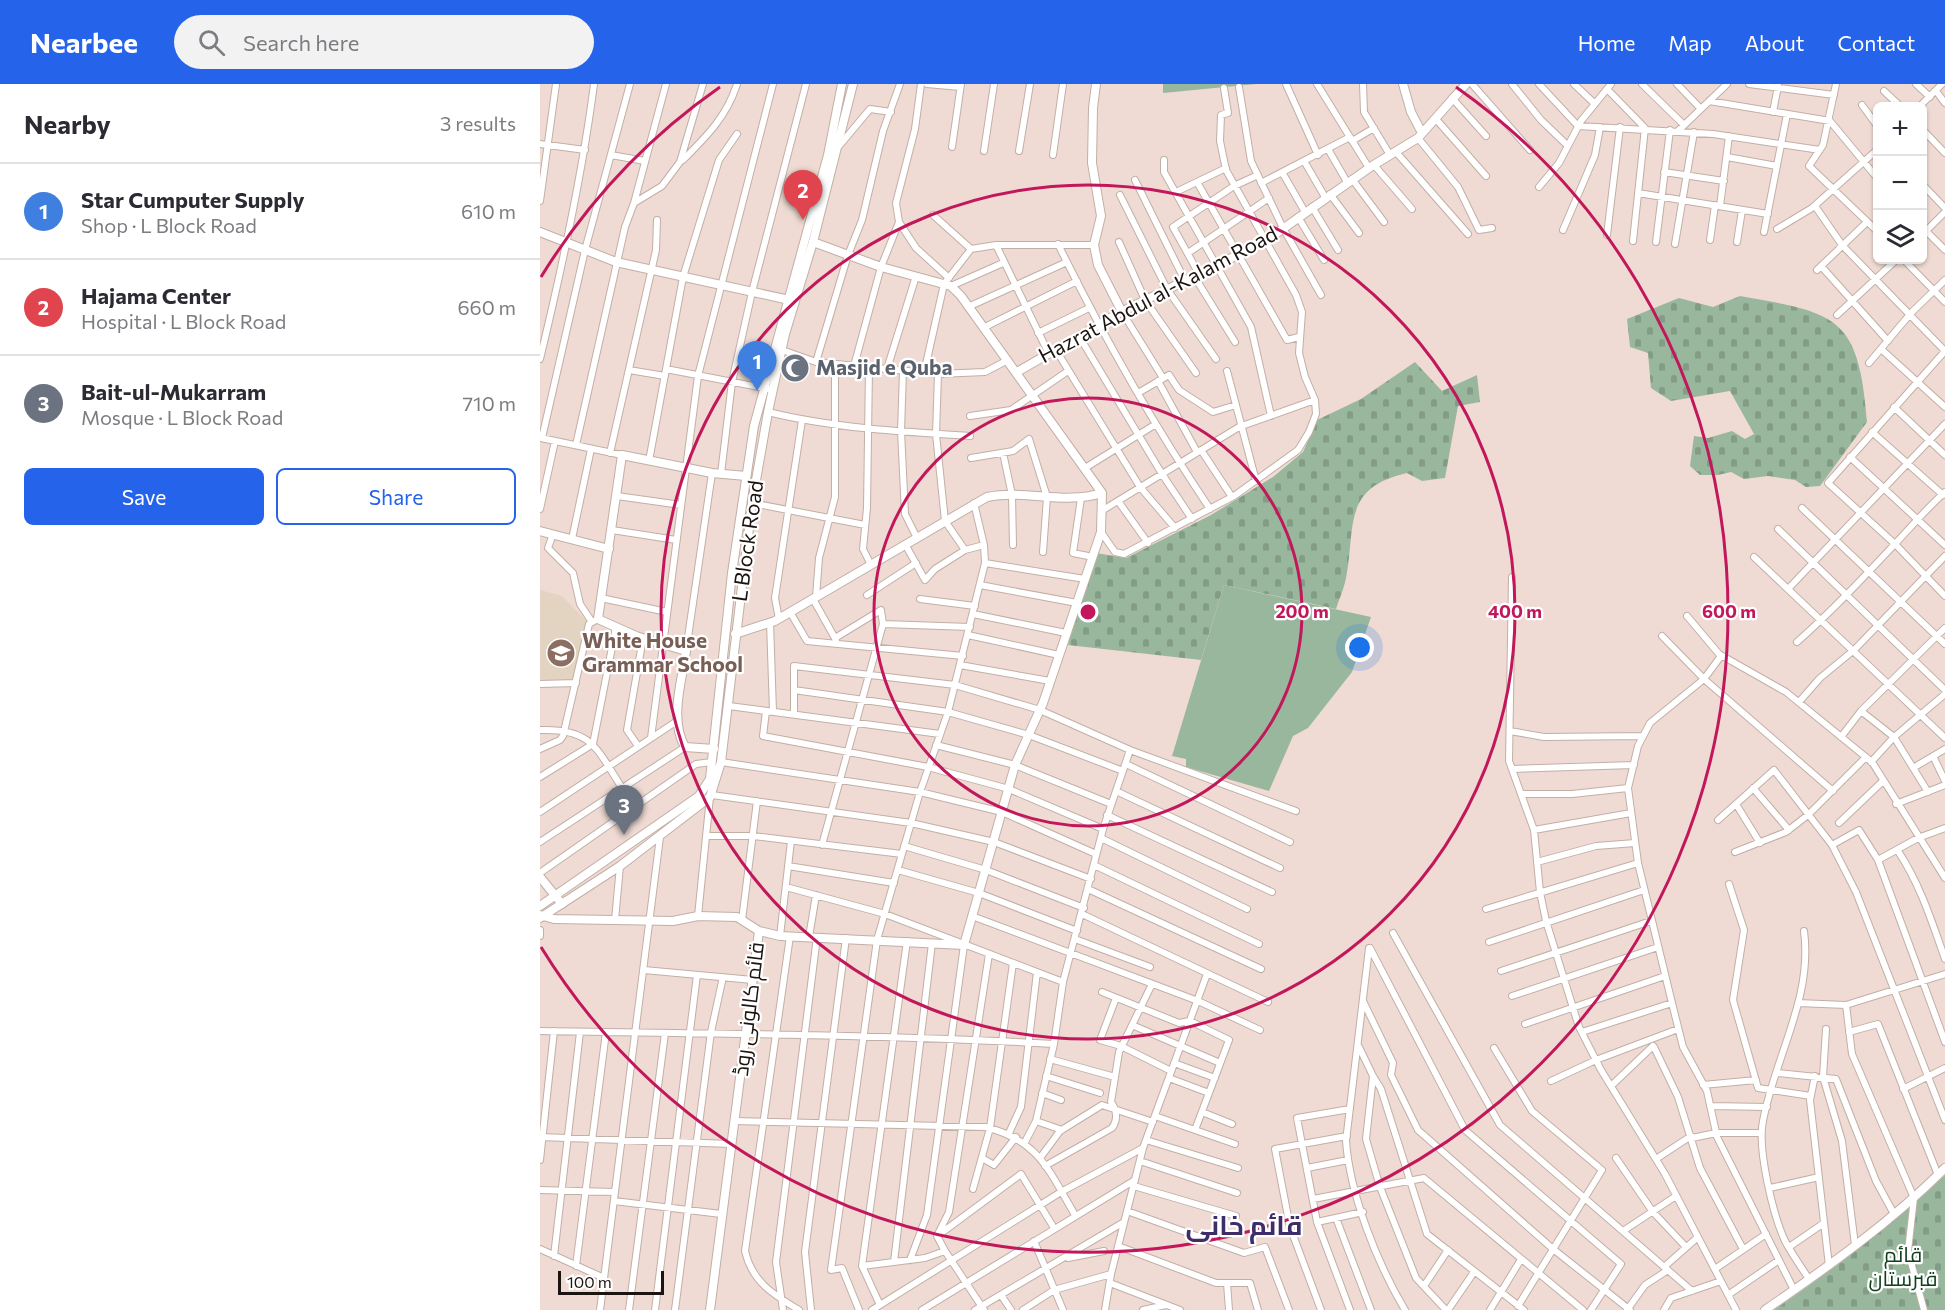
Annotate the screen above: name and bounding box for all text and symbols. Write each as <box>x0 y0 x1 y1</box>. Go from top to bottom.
search box <box>174 15 594 69</box>
text: Nearbee <box>30 25 138 59</box>
icon: search <box>195 26 228 59</box>
text: Search here <box>243 29 359 56</box>
text: Home <box>1578 30 1635 55</box>
text: Map <box>1668 30 1712 55</box>
text: About <box>1745 30 1804 55</box>
text: Contact <box>1837 30 1915 55</box>
map controls <box>1873 102 1927 264</box>
button: + <box>1873 102 1927 156</box>
text: Nearby <box>24 108 111 139</box>
text: 3 results <box>440 111 516 135</box>
button: − <box>1873 156 1927 210</box>
pin: 2 <box>784 170 822 220</box>
text: Star Cumputer Supply <box>81 186 304 213</box>
text: 1 <box>39 199 48 223</box>
text: 610 m <box>461 199 516 223</box>
button: layers <box>1873 210 1927 264</box>
text: Shop · L Block Road <box>81 213 257 237</box>
street label: Hazrat Abdul al-Kalam Road <box>1034 220 1281 367</box>
text: Hajama Center <box>81 282 231 309</box>
text: 2 <box>38 295 49 319</box>
text: 660 m <box>457 295 516 319</box>
text: Hospital · L Block Road <box>81 309 286 333</box>
pin: 1 <box>738 342 776 391</box>
mosque icon: Masjid e Quba <box>779 352 811 384</box>
place label: Masjid e Quba <box>816 354 953 379</box>
text: Bait-ul-Mukarram <box>81 378 266 405</box>
text: 3 <box>38 391 49 415</box>
text: 710 m <box>463 391 516 415</box>
text: Mosque · L Block Road <box>81 405 283 429</box>
button: Save <box>24 468 264 525</box>
button: Share <box>276 468 516 525</box>
street label: L Block Road <box>726 478 767 603</box>
text: 200 m <box>1275 600 1329 622</box>
text: 400 m <box>1488 600 1542 622</box>
text: 600 m <box>1702 600 1756 622</box>
centre of rings <box>1078 602 1098 622</box>
place label: White House Grammar School <box>582 627 743 676</box>
your location <box>1345 633 1374 662</box>
school or university icon: White House Grammar School <box>545 637 577 669</box>
pin: 3 <box>604 786 644 835</box>
street label: قائم کالونی روڈ <box>727 940 771 1078</box>
district label: قائم خانى <box>1186 1208 1302 1244</box>
park label: قائم قبرستان <box>1869 1241 1937 1292</box>
scale bar <box>558 1268 664 1296</box>
text: 100 m <box>567 1272 612 1291</box>

